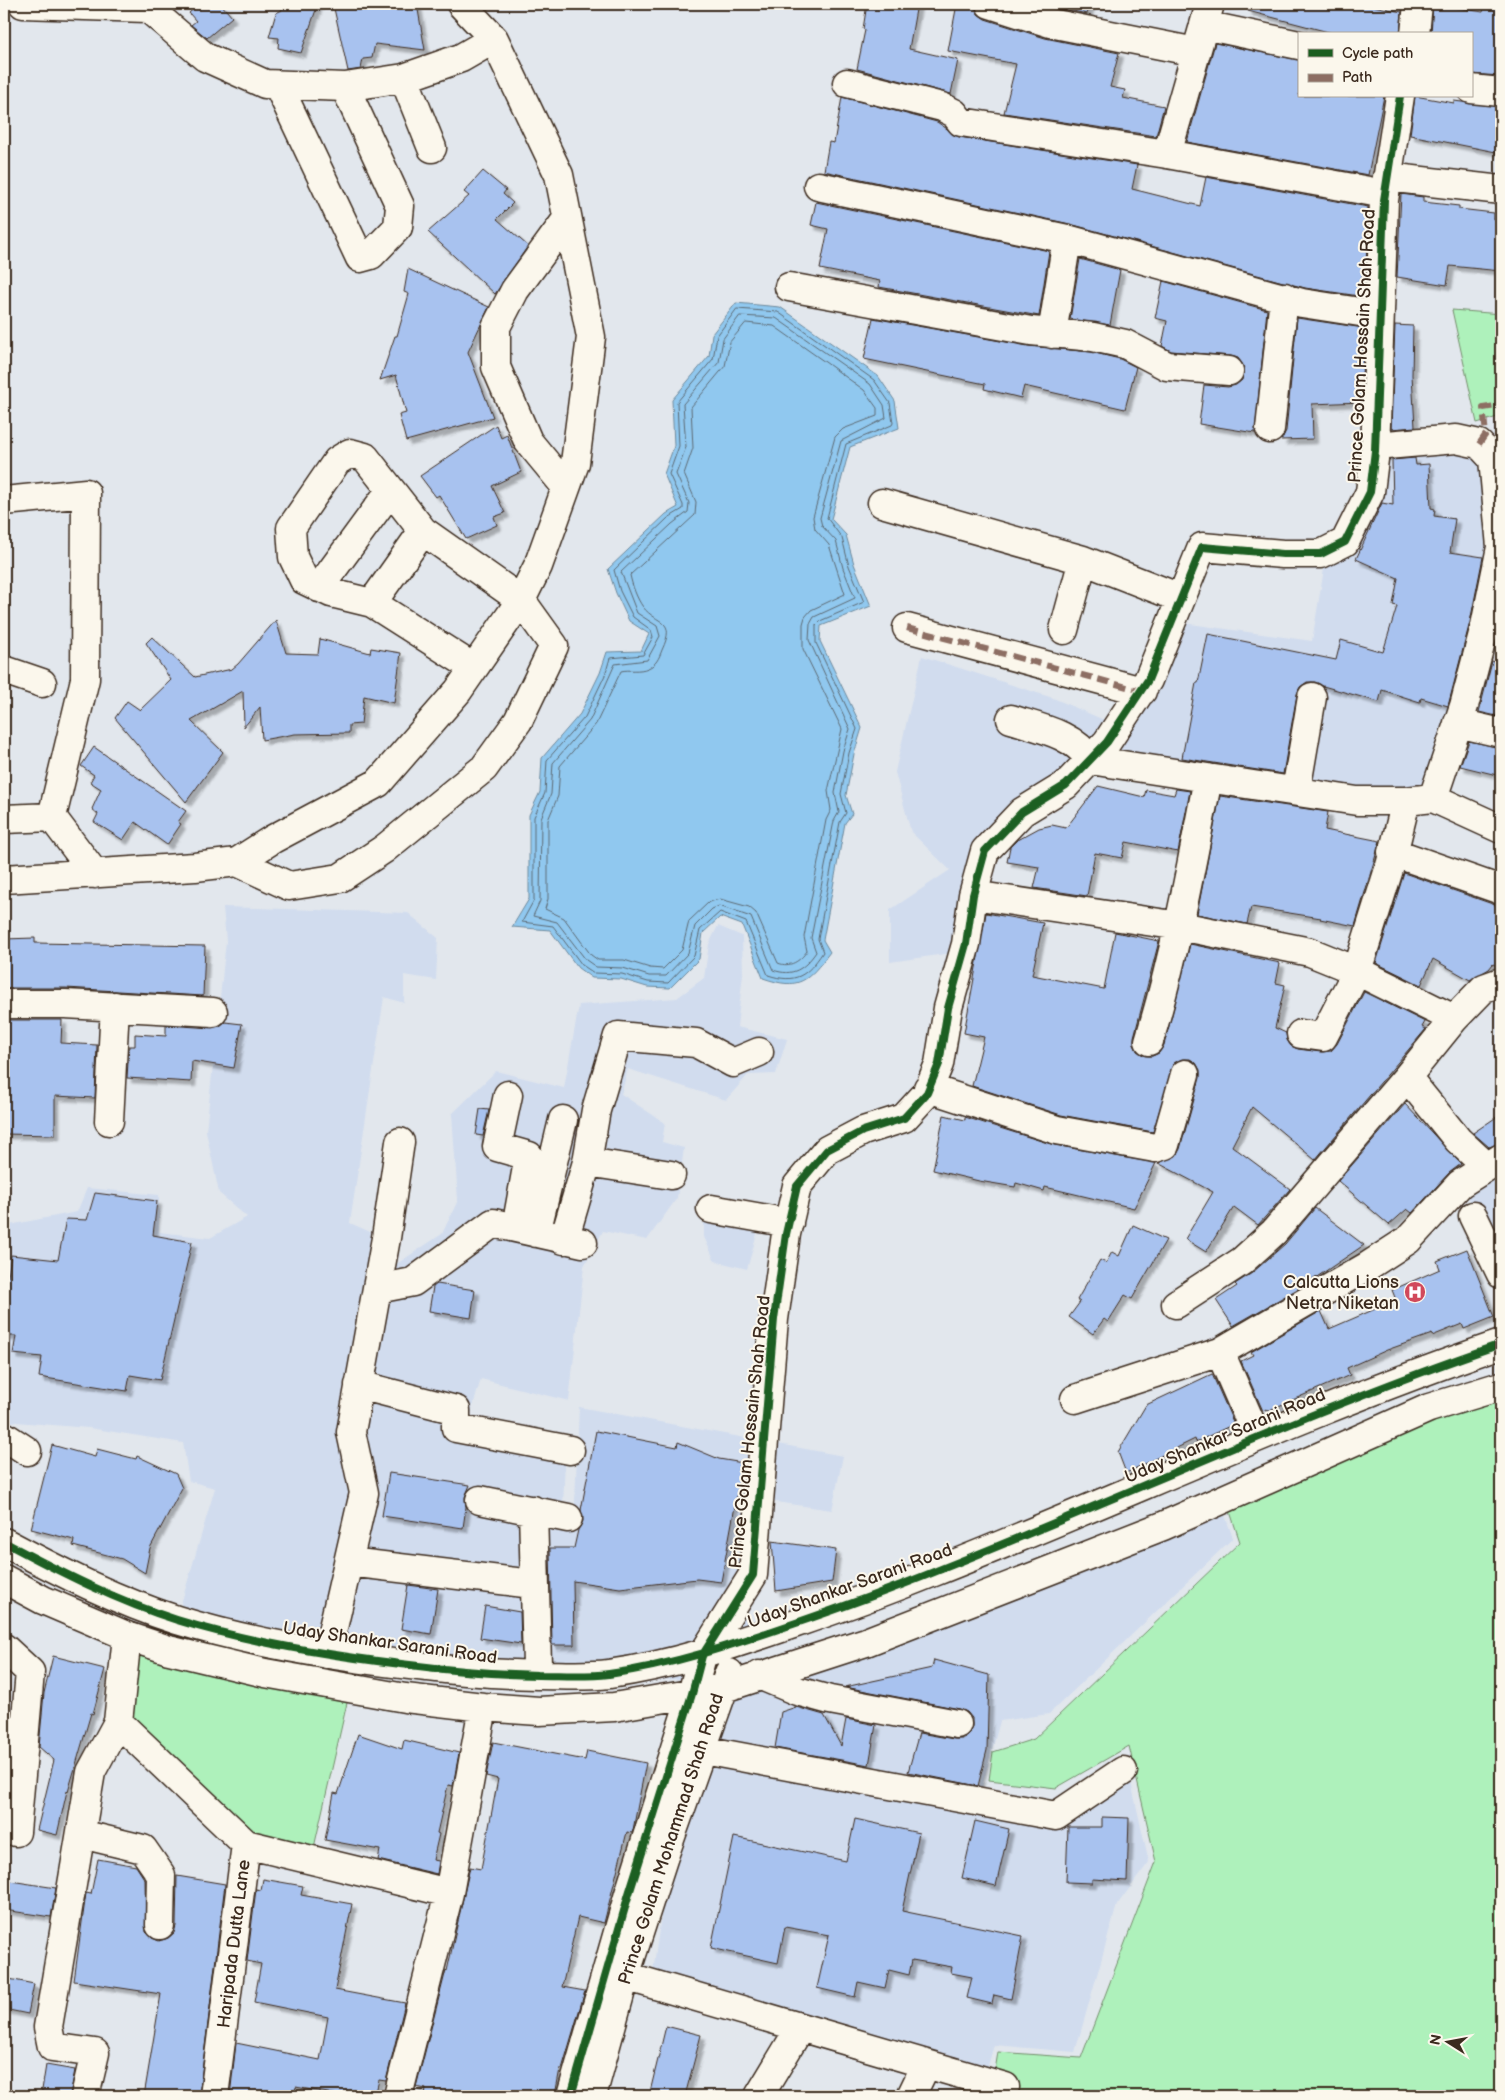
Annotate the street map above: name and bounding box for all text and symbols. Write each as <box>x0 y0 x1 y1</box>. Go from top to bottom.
legend <box>1298 32 1472 98</box>
text: Cycle path <box>1342 44 1413 63</box>
text: Path <box>1342 68 1372 87</box>
street label: Prince Golam Hossain Shah Road <box>1344 208 1380 484</box>
place label: Calcutta Lions Netra Niketan <box>1283 1272 1399 1314</box>
hospital icon: Calcutta Lions Netra Niketan <box>1403 1280 1427 1304</box>
street label: Prince Golam Hossain Shah Road <box>725 1294 775 1570</box>
street label: Uday Shankar Sarani Road <box>1121 1384 1329 1488</box>
street label: Uday Shankar Sarani Road <box>745 1539 955 1633</box>
street label: Uday Shankar Sarani Road <box>281 1618 499 1668</box>
street label: Prince Golam Mohammad Shah Road <box>614 1691 728 1987</box>
street label: Haripada Dutta Lane <box>213 1858 255 2029</box>
north arrow <box>1422 2018 1472 2068</box>
text: N <box>1426 2033 1445 2046</box>

